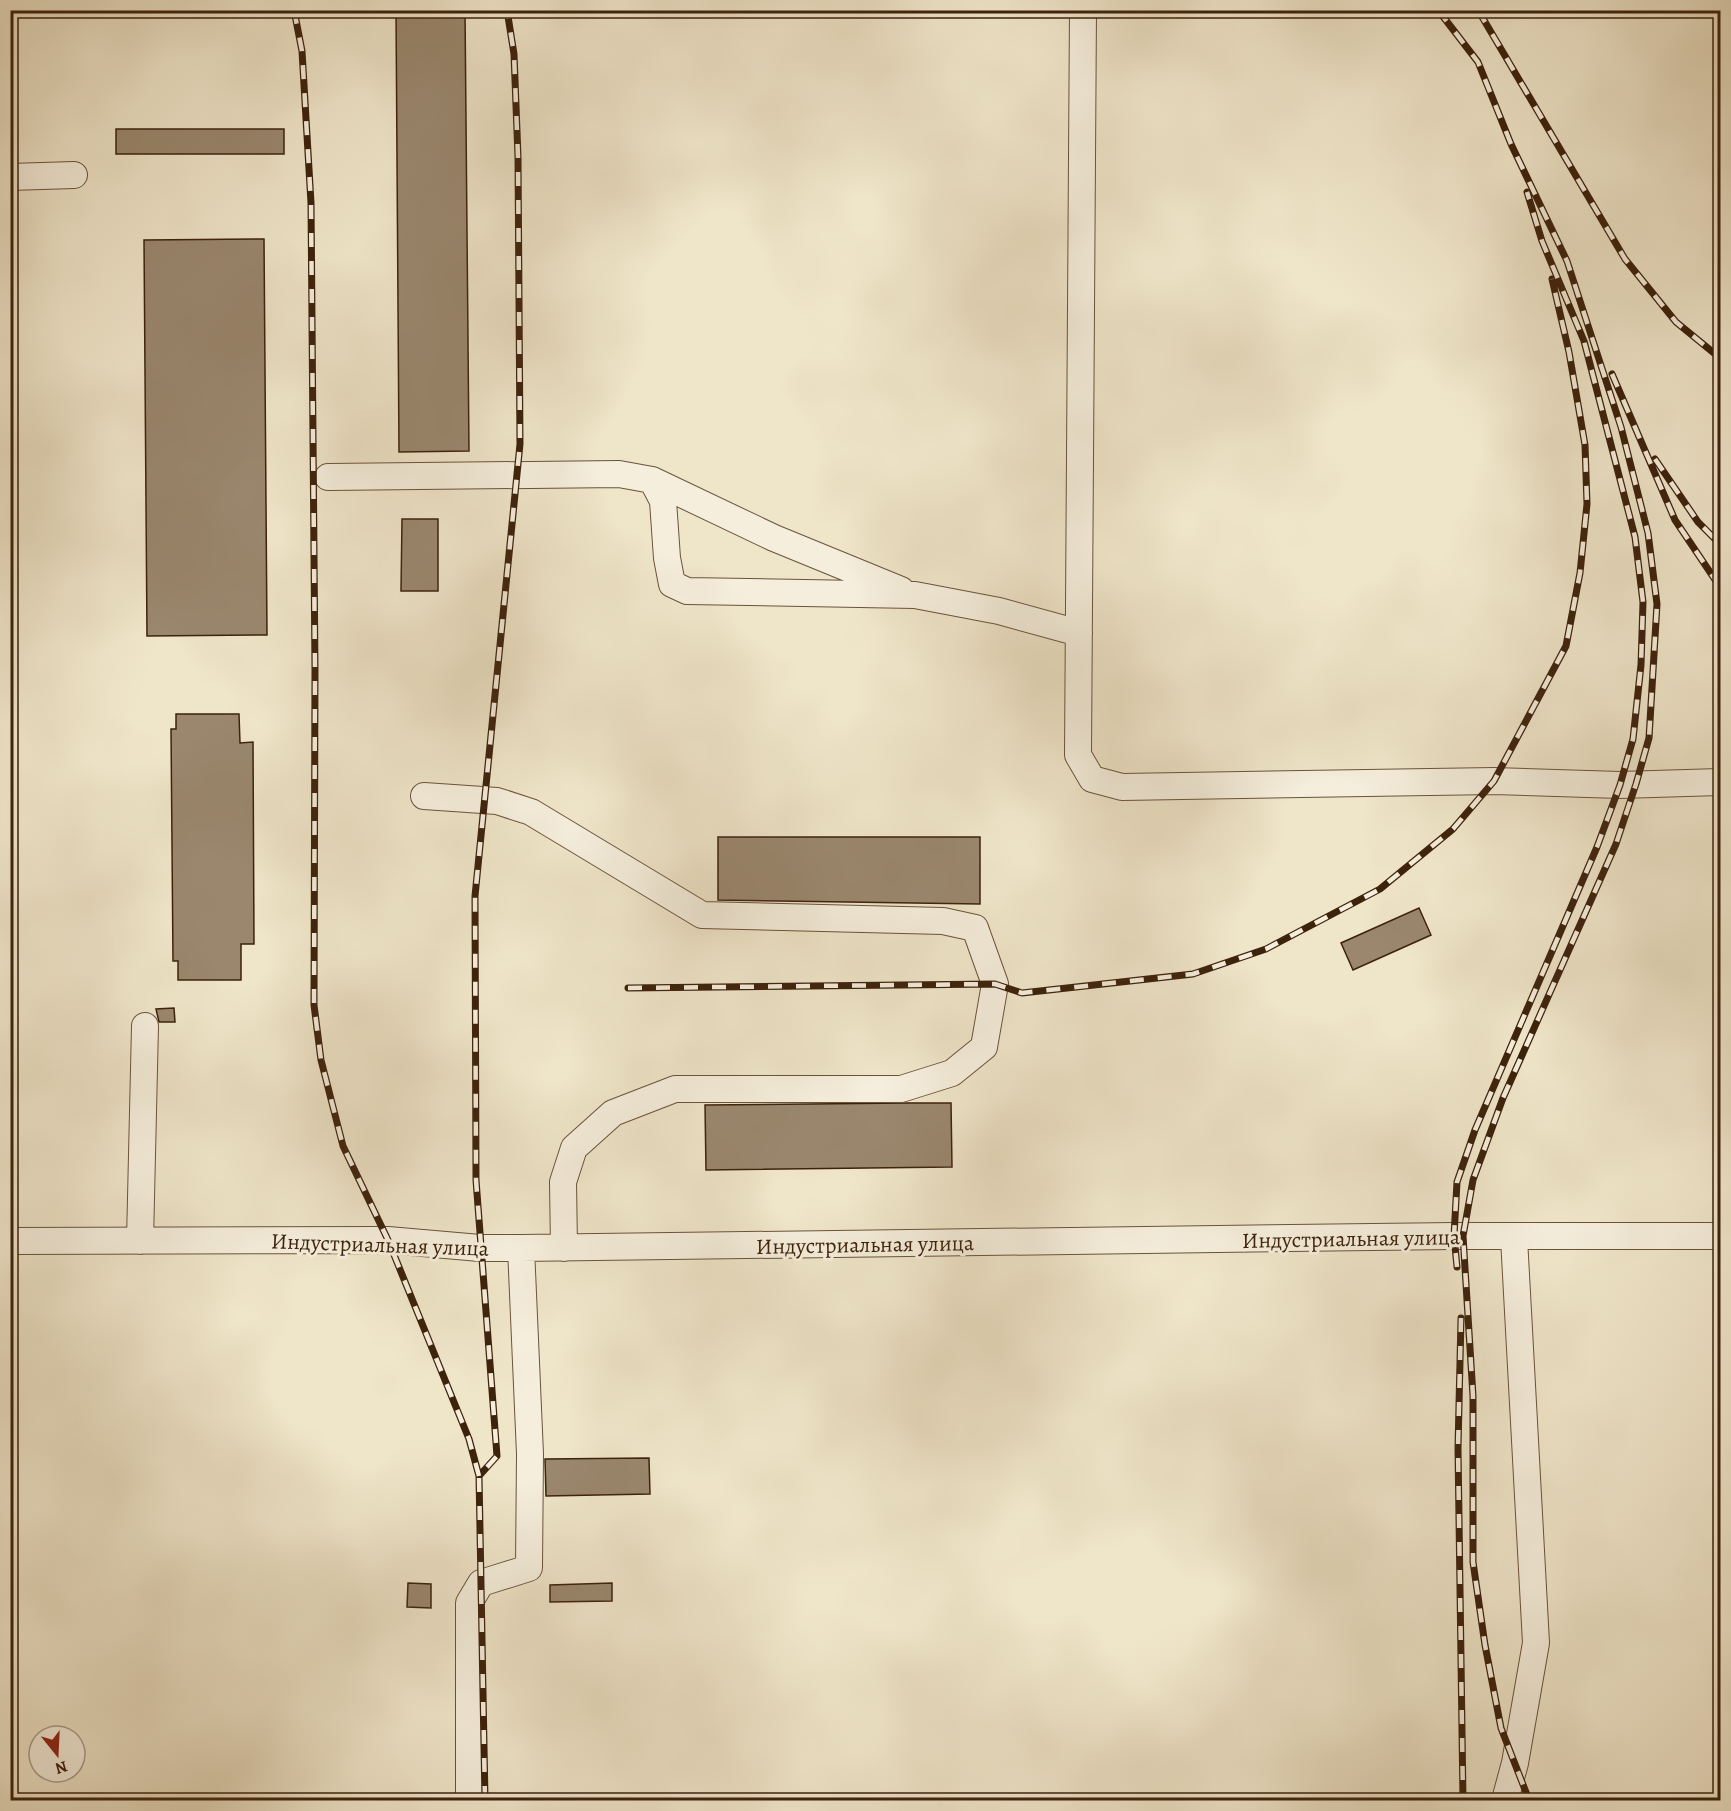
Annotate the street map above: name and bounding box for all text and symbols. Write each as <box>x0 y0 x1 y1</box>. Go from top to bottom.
street label: Индустриальная улица <box>1242 1222 1461 1256</box>
street label: Индустриальная улица <box>270 1226 490 1264</box>
street label: Индустриальная улица <box>756 1228 975 1262</box>
north arrow <box>27 1724 87 1784</box>
text: N <box>52 1755 70 1780</box>

